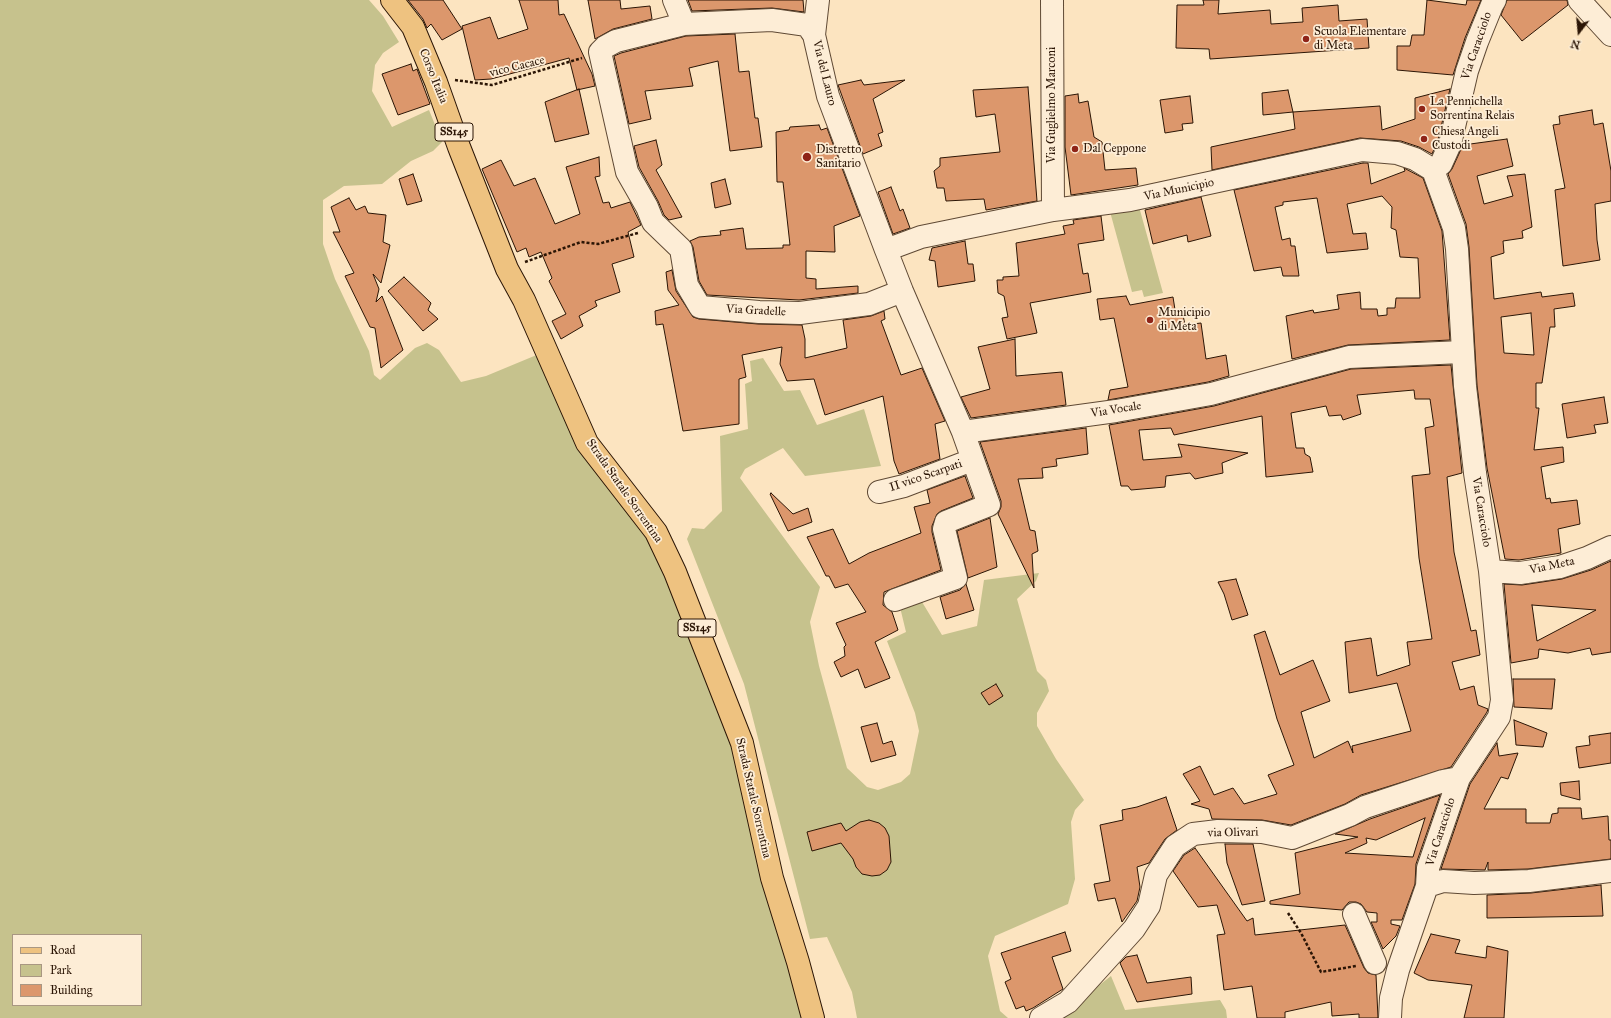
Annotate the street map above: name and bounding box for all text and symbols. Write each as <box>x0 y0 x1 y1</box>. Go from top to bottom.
street label: Via Caracciolo <box>1459 10 1495 82</box>
north arrow <box>1559 12 1599 52</box>
place label: Scuola Elementare di Meta <box>1314 25 1406 53</box>
marker: Scuola Elementare di Meta <box>1301 34 1311 44</box>
text: N <box>1569 36 1582 52</box>
street label: Via del Lauro <box>809 39 839 107</box>
street label: Corso Italia <box>416 47 450 105</box>
street label: Via Guglielmo Marconi <box>1045 47 1059 163</box>
street label: vico Cacace <box>488 53 546 81</box>
place label: La Pennichella Sorrentina Relais <box>1430 95 1514 123</box>
marker: La Pennichella Sorrentina Relais <box>1417 104 1427 114</box>
road number: SS145 <box>435 123 473 141</box>
place label: Chiesa Angeli Custodi <box>1432 125 1499 153</box>
marker: Chiesa Angeli Custodi <box>1419 134 1429 144</box>
place label: Dal Ceppone <box>1083 142 1146 156</box>
place label: Distretto Sanitario <box>816 143 861 171</box>
marker: Dal Ceppone <box>1070 144 1080 154</box>
marker: Distretto Sanitario <box>801 151 813 163</box>
street label: Via Municipio <box>1143 176 1215 204</box>
street label: Via Gradelle <box>726 302 786 320</box>
place label: Municipio di Meta <box>1158 306 1210 334</box>
marker: Municipio di Meta <box>1145 315 1155 325</box>
street label: Via Vocale <box>1090 399 1142 421</box>
street label: Strada Statale Sorrentina <box>583 436 665 546</box>
street label: II vico Scarpati <box>888 457 964 495</box>
street label: Via Caracciolo <box>1468 476 1494 548</box>
street label: Via Meta <box>1528 554 1576 578</box>
road number: SS145 <box>678 619 716 637</box>
street label: Strada Statale Sorrentina <box>732 736 774 860</box>
street label: Via Caracciolo <box>1423 796 1459 868</box>
street label: via Olivari <box>1207 825 1259 841</box>
legend <box>12 934 142 1006</box>
text: Road <box>50 943 76 957</box>
text: Park <box>50 963 72 977</box>
text: Building <box>50 983 92 997</box>

